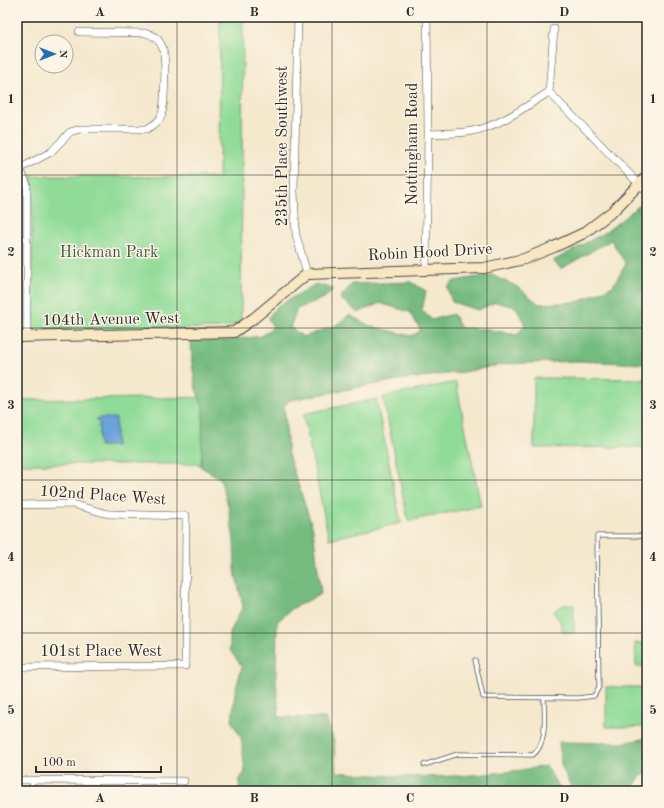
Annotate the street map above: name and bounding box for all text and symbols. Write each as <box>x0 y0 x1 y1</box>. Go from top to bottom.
text: A <box>95 6 105 19</box>
text: B <box>249 6 259 19</box>
text: C <box>406 6 414 19</box>
text: D <box>559 6 569 19</box>
north arrow <box>34 34 74 74</box>
text: N <box>57 50 68 59</box>
street label: 235th Place Southwest <box>275 65 291 226</box>
street label: Nottingham Road <box>405 83 421 205</box>
text: 1 <box>7 93 15 106</box>
text: 1 <box>649 93 657 106</box>
street label: Robin Hood Drive <box>367 242 493 264</box>
park label: Hickman Park <box>60 245 158 261</box>
text: 2 <box>7 246 15 259</box>
text: 2 <box>649 246 657 259</box>
street label: 104th Avenue West <box>42 311 180 329</box>
text: 3 <box>7 399 15 412</box>
text: 3 <box>649 399 657 412</box>
street label: 102nd Place West <box>39 484 167 508</box>
text: 4 <box>7 551 15 564</box>
text: 4 <box>649 551 657 564</box>
street label: 101st Place West <box>40 644 163 660</box>
text: 5 <box>7 704 15 717</box>
text: 5 <box>649 704 657 717</box>
scale bar <box>36 748 161 774</box>
text: 100 m <box>42 757 76 769</box>
text: A <box>95 792 105 805</box>
text: B <box>249 792 259 805</box>
text: C <box>406 792 414 805</box>
text: D <box>559 792 569 805</box>

